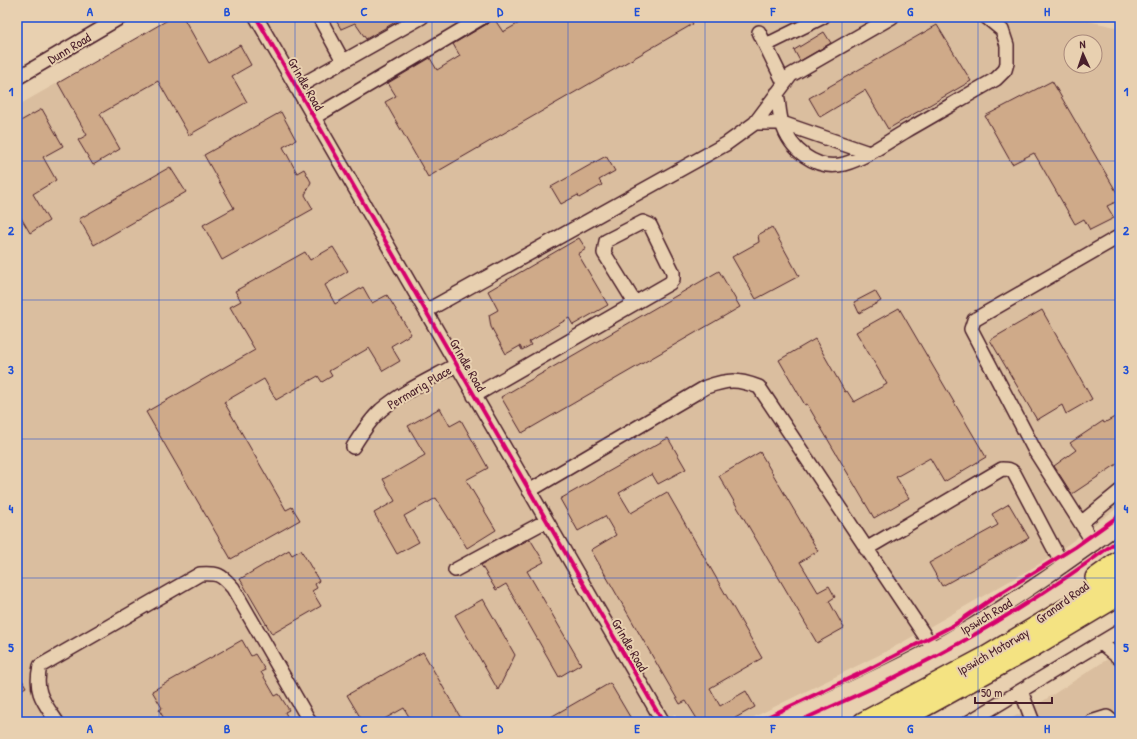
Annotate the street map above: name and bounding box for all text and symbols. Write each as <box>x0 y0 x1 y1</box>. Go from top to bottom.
text: A <box>87 2 94 20</box>
text: B <box>224 2 231 20</box>
text: C <box>360 2 368 20</box>
text: D <box>497 2 504 20</box>
text: E <box>634 2 640 20</box>
text: F <box>770 2 777 20</box>
text: G <box>907 2 914 20</box>
text: H <box>1044 2 1050 20</box>
street label: Dunn Road <box>44 28 94 68</box>
north arrow <box>1063 34 1103 74</box>
text: N <box>1079 37 1086 51</box>
street label: Grindle Road <box>284 54 328 114</box>
text: 1 <box>9 82 14 100</box>
text: 1 <box>1124 82 1129 100</box>
text: 2 <box>8 221 15 239</box>
text: 2 <box>1123 221 1130 239</box>
street label: Grindle Road <box>446 335 490 395</box>
text: 3 <box>8 360 14 378</box>
text: 3 <box>1123 360 1129 378</box>
street label: Permarig Place <box>383 361 455 413</box>
text: 4 <box>9 499 14 517</box>
text: 4 <box>1124 499 1129 517</box>
street label: Granard Road <box>1032 577 1092 627</box>
street label: Ipswich Road <box>957 594 1015 638</box>
street label: Grindle Road <box>608 615 652 675</box>
street label: Ipswich Motorway <box>954 623 1033 679</box>
text: 5 <box>8 638 14 656</box>
text: 5 <box>1123 638 1129 656</box>
scale bar <box>975 679 1052 705</box>
text: 50 m <box>981 684 1002 701</box>
text: A <box>87 719 94 737</box>
text: B <box>224 719 231 737</box>
text: C <box>360 719 368 737</box>
text: D <box>497 719 504 737</box>
text: E <box>634 719 640 737</box>
text: F <box>770 719 777 737</box>
text: G <box>907 719 914 737</box>
text: H <box>1044 719 1050 737</box>

